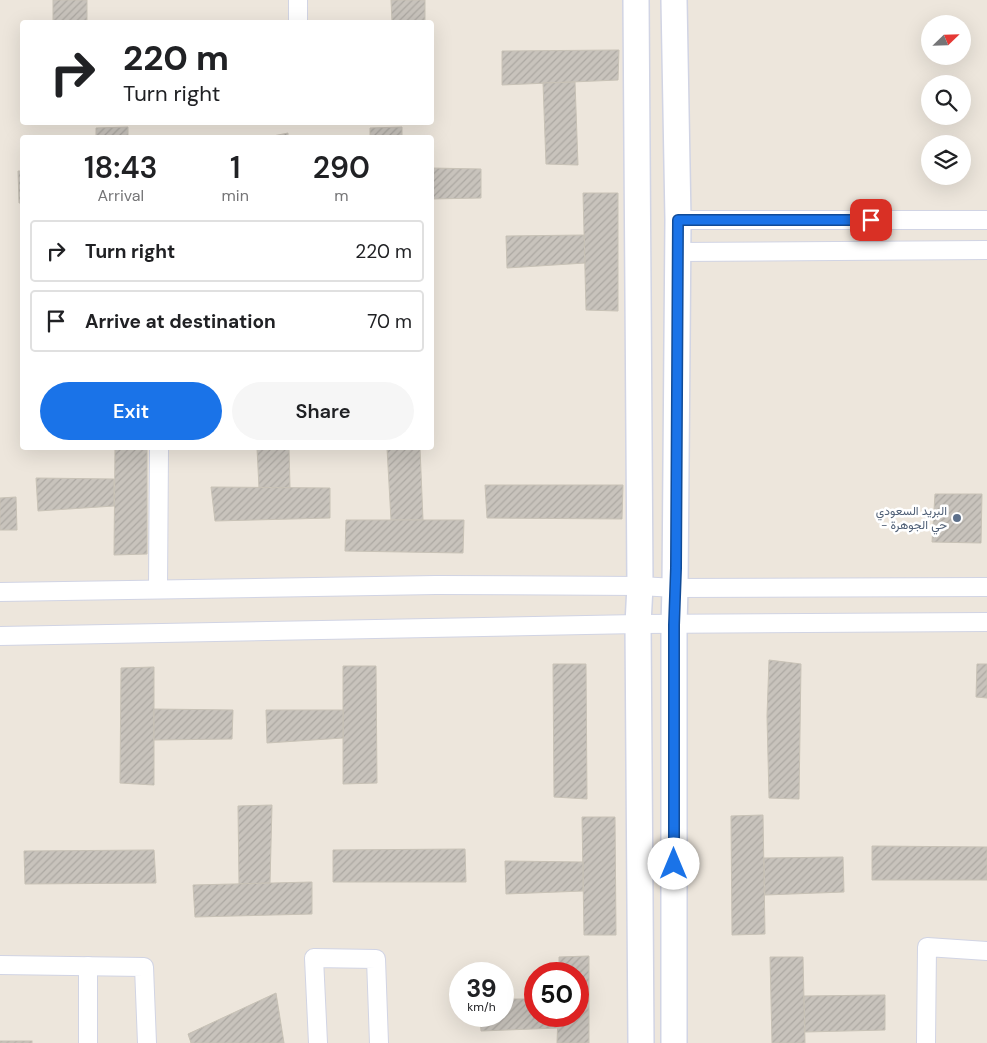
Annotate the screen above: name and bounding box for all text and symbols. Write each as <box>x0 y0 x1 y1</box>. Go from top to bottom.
north arrow <box>921 15 971 65</box>
map controls <box>921 15 971 185</box>
text: 220 m <box>123 35 229 81</box>
icon: right <box>40 40 105 105</box>
button: search <box>921 75 971 125</box>
text: Turn right <box>123 79 220 108</box>
button: layers <box>921 135 971 185</box>
text: 18:43 <box>84 148 158 187</box>
text: 1 <box>230 148 240 187</box>
text: 290 <box>313 148 370 187</box>
text: Arrival <box>97 185 144 206</box>
text: min <box>222 185 249 206</box>
text: m <box>334 185 349 206</box>
pin <box>850 199 892 241</box>
icon: arrive <box>857 206 885 234</box>
icon: right <box>42 237 70 265</box>
text: Turn right <box>85 239 175 264</box>
text: 220 m <box>355 239 412 264</box>
icon: arrive <box>42 307 70 335</box>
text: Arrive at destination <box>85 309 276 334</box>
text: 70 m <box>367 309 412 334</box>
button: Exit <box>40 382 222 440</box>
button: Share <box>232 382 414 440</box>
place label: البريد السعودي - حي الجوهرة <box>876 503 947 535</box>
marker: البريد السعودي - حي الجوهرة <box>951 512 963 524</box>
position arrow <box>647 837 699 889</box>
speed limit sign: 50 <box>524 962 589 1027</box>
text: 39 <box>466 972 497 1005</box>
text: km/h <box>467 999 496 1015</box>

